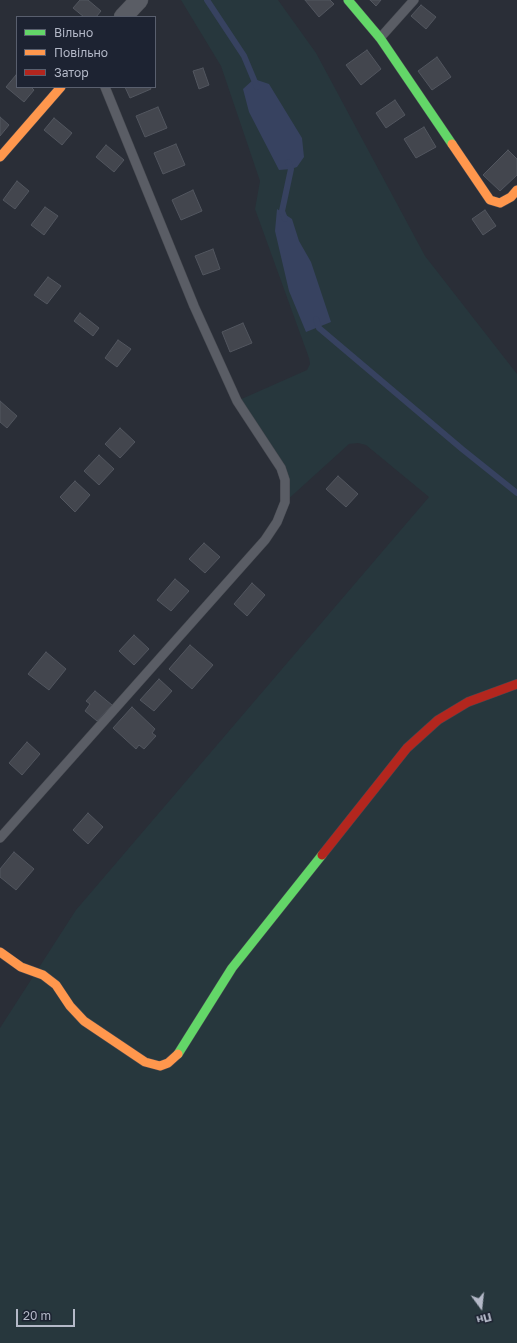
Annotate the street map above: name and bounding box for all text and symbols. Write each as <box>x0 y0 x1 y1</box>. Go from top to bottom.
legend <box>16 16 156 88</box>
text: Вільно <box>54 25 93 40</box>
text: Повільно <box>54 45 108 60</box>
text: Затор <box>54 65 89 80</box>
north arrow <box>461 1287 501 1327</box>
scale bar <box>18 1301 77 1327</box>
text: 20 m <box>23 1308 51 1323</box>
text: Пн <box>475 1311 493 1327</box>

